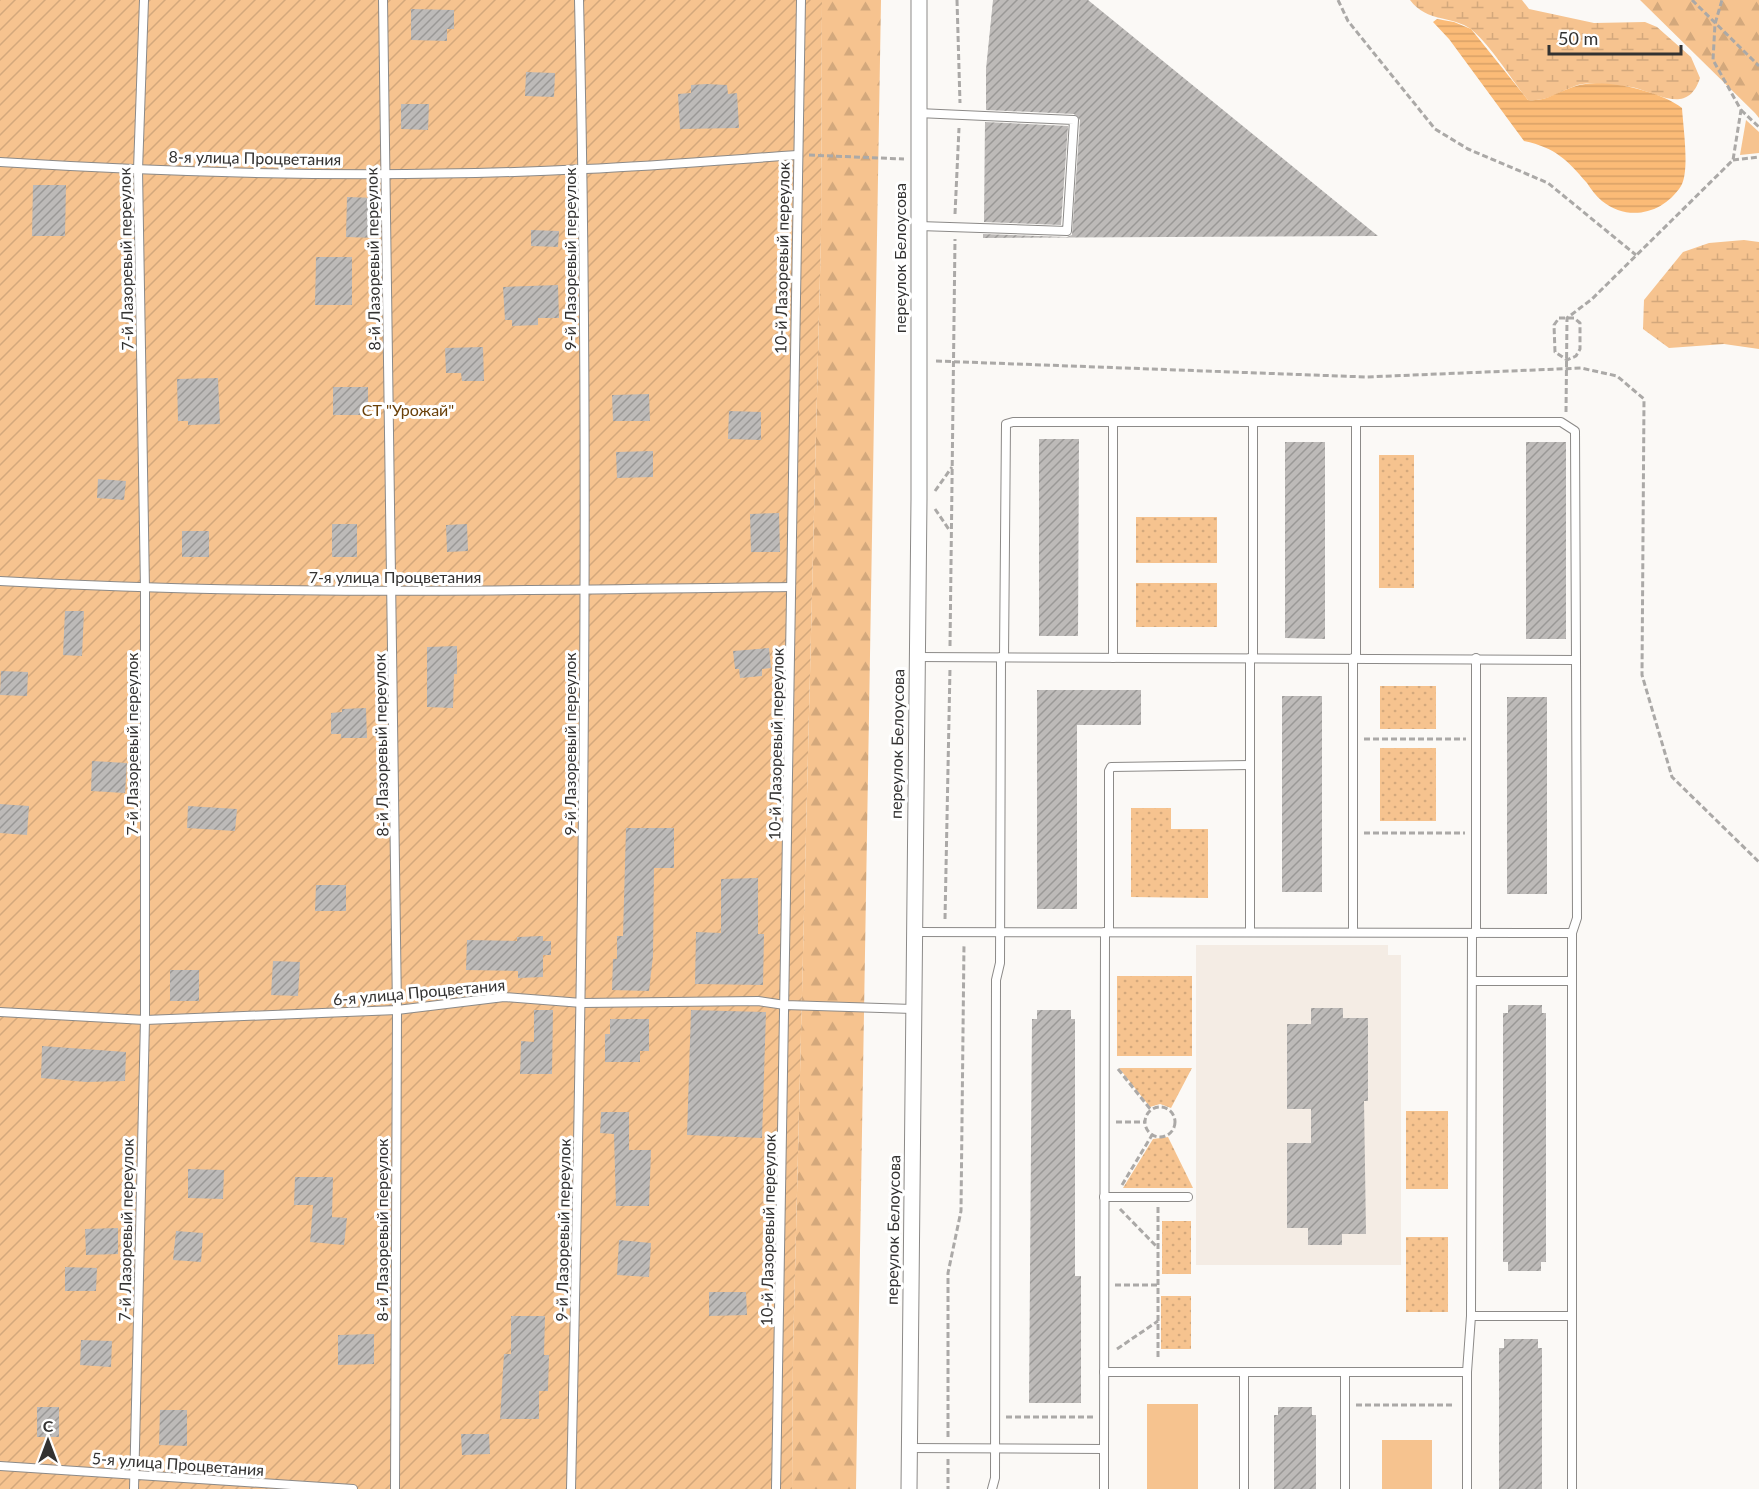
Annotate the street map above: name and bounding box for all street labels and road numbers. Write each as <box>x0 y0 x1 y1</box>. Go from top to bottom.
street label: 8-я улица Процветания <box>169 146 342 169</box>
street label: 10-й Лазоревый переулок <box>770 161 793 354</box>
street label: 7-й Лазоревый переулок <box>114 167 137 351</box>
street label: 8-й Лазоревый переулок <box>361 167 384 351</box>
street label: 9-й Лазоревый переулок <box>560 167 579 351</box>
street label: переулок Белоусова <box>890 183 909 333</box>
street label: 7-я улица Процветания <box>309 567 481 586</box>
street label: 10-й Лазоревый переулок <box>764 647 787 840</box>
street label: 7-й Лазоревый переулок <box>122 652 141 836</box>
street label: 9-й Лазоревый переулок <box>560 652 579 836</box>
street label: 8-й Лазоревый переулок <box>369 653 392 837</box>
street label: переулок Белоусова <box>886 669 907 819</box>
street label: 6-я улица Процветания <box>332 975 506 1008</box>
street label: 10-й Лазоревый переулок <box>756 1133 779 1326</box>
street label: 7-й Лазоревый переулок <box>114 1138 137 1322</box>
street label: 8-й Лазоревый переулок <box>372 1138 391 1322</box>
street label: 9-й Лазоревый переулок <box>551 1138 574 1322</box>
street label: переулок Белоусова <box>882 1155 903 1305</box>
street label: 5-я улица Процветания <box>91 1448 265 1479</box>

